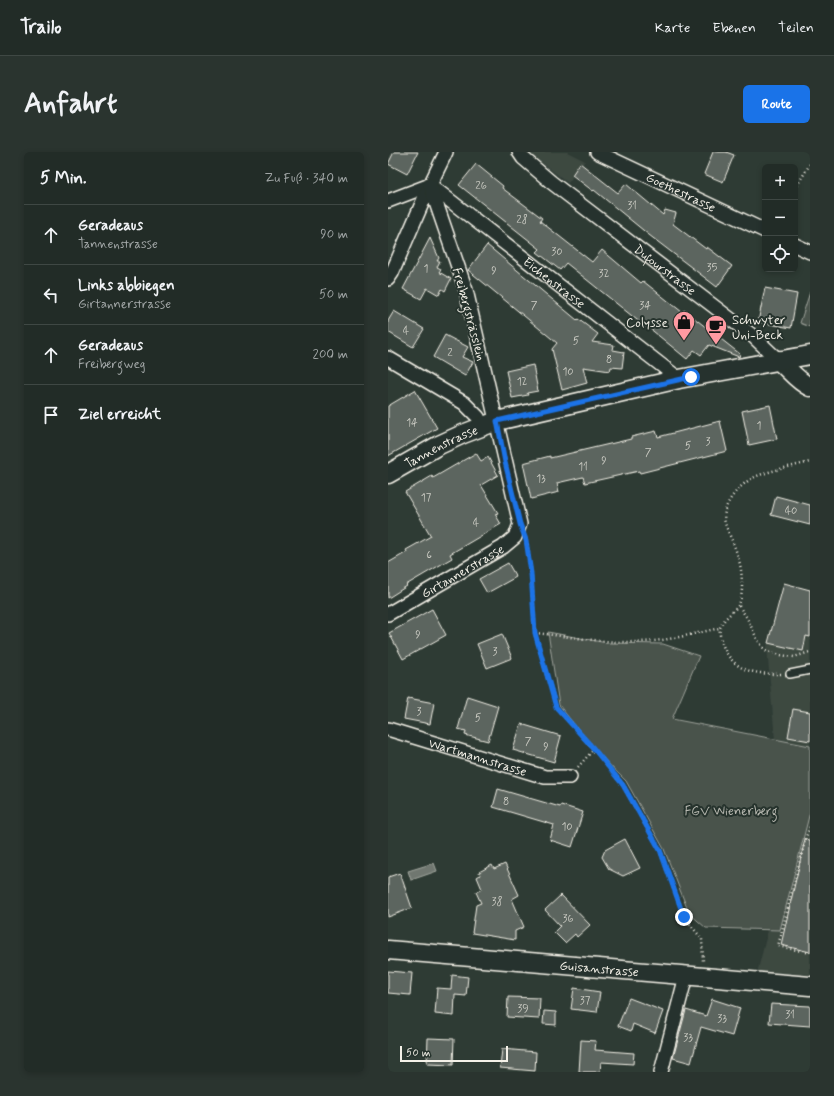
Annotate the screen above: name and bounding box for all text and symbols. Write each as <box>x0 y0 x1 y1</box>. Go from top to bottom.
text: Trailo <box>20 15 62 40</box>
text: Karte <box>655 19 690 37</box>
text: Ebenen <box>712 19 756 37</box>
text: Teilen <box>778 19 814 37</box>
button: Route <box>743 85 810 123</box>
text: Anfahrt <box>24 86 117 123</box>
map controls <box>762 164 798 272</box>
button: + <box>762 164 798 200</box>
text: 5 Min. <box>40 167 87 189</box>
street label: Goethestrasse <box>643 169 718 217</box>
text: Zu Fuß · 340 m <box>264 170 348 187</box>
house number: 26 <box>475 179 487 193</box>
house number: 31 <box>627 199 637 213</box>
button: − <box>762 200 798 236</box>
house number: 28 <box>516 213 528 227</box>
text: Geradeaus <box>78 216 143 236</box>
icon: ahead <box>40 224 62 246</box>
text: 90 m <box>320 226 348 243</box>
text: Tannenstrasse <box>78 236 158 253</box>
button: locate <box>762 236 798 272</box>
street label: Dufourstrasse <box>630 241 699 300</box>
house number: 30 <box>551 245 563 259</box>
street label: Eichenstrasse <box>519 254 588 313</box>
house number: 35 <box>707 261 718 275</box>
house number: 1 <box>424 262 429 276</box>
house number: 9 <box>491 264 497 278</box>
street label: Freibergsträsslein <box>446 266 489 363</box>
house number: 32 <box>599 267 610 281</box>
text: Links abbiegen <box>78 276 175 296</box>
icon: left <box>40 284 62 306</box>
text: 50 m <box>319 286 348 303</box>
text: Girtannerstrasse <box>78 296 171 313</box>
house number: 7 <box>531 299 538 313</box>
house number: 34 <box>639 299 651 313</box>
shop icon: Colysse <box>671 309 697 342</box>
place label: Schwyter Uni-Beck <box>732 312 786 344</box>
cafe icon: Schwyter Uni-Beck <box>703 313 729 346</box>
place label: Colysse <box>626 315 668 332</box>
house number: 4 <box>403 324 410 338</box>
house number: 5 <box>573 334 580 348</box>
text: Geradeaus <box>78 336 143 356</box>
icon: ahead <box>40 344 62 366</box>
text: 200 m <box>313 346 348 363</box>
house number: 2 <box>447 346 453 360</box>
house number: 8 <box>606 353 612 367</box>
text: Freibergweg <box>78 356 145 373</box>
house number: 10 <box>562 365 574 379</box>
route start <box>682 368 700 386</box>
house number: 12 <box>517 375 528 389</box>
icon: arrive <box>40 404 62 426</box>
text: Ziel erreicht <box>78 405 161 425</box>
house number: 14 <box>406 416 418 430</box>
house number: 1 <box>757 419 762 433</box>
street label: Tannenstrasse <box>402 422 481 473</box>
house number: 3 <box>706 435 711 449</box>
house number: 5 <box>685 439 692 453</box>
house number: 7 <box>645 446 652 460</box>
house number: 9 <box>601 454 607 468</box>
house number: 11 <box>578 460 588 474</box>
house number: 13 <box>536 472 546 486</box>
house number: 17 <box>421 491 432 505</box>
house number: 40 <box>785 504 797 518</box>
house number: 4 <box>473 516 480 530</box>
street label: Girtannerstrasse <box>419 541 508 603</box>
house number: 6 <box>426 548 432 562</box>
house number: 9 <box>415 628 421 642</box>
house number: 3 <box>493 645 498 659</box>
house number: 3 <box>417 705 422 719</box>
house number: 5 <box>475 711 482 725</box>
street label: Wartmannstrasse <box>426 735 529 781</box>
house number: 7 <box>525 735 532 749</box>
house number: 9 <box>543 740 549 754</box>
house number: 8 <box>503 795 509 809</box>
park label: FGV Wienerberg <box>684 803 778 822</box>
house number: 10 <box>561 820 573 834</box>
house number: 38 <box>492 895 503 909</box>
route end <box>675 908 693 926</box>
house number: 36 <box>562 912 574 926</box>
street label: Guisanstrasse <box>559 958 640 981</box>
house number: 37 <box>580 994 591 1008</box>
house number: 39 <box>517 1002 529 1016</box>
house number: 31 <box>785 1008 795 1022</box>
house number: 33 <box>717 1012 727 1026</box>
house number: 33 <box>683 1031 693 1045</box>
scale bar <box>400 1044 508 1063</box>
text: 50 m <box>406 1046 431 1060</box>

